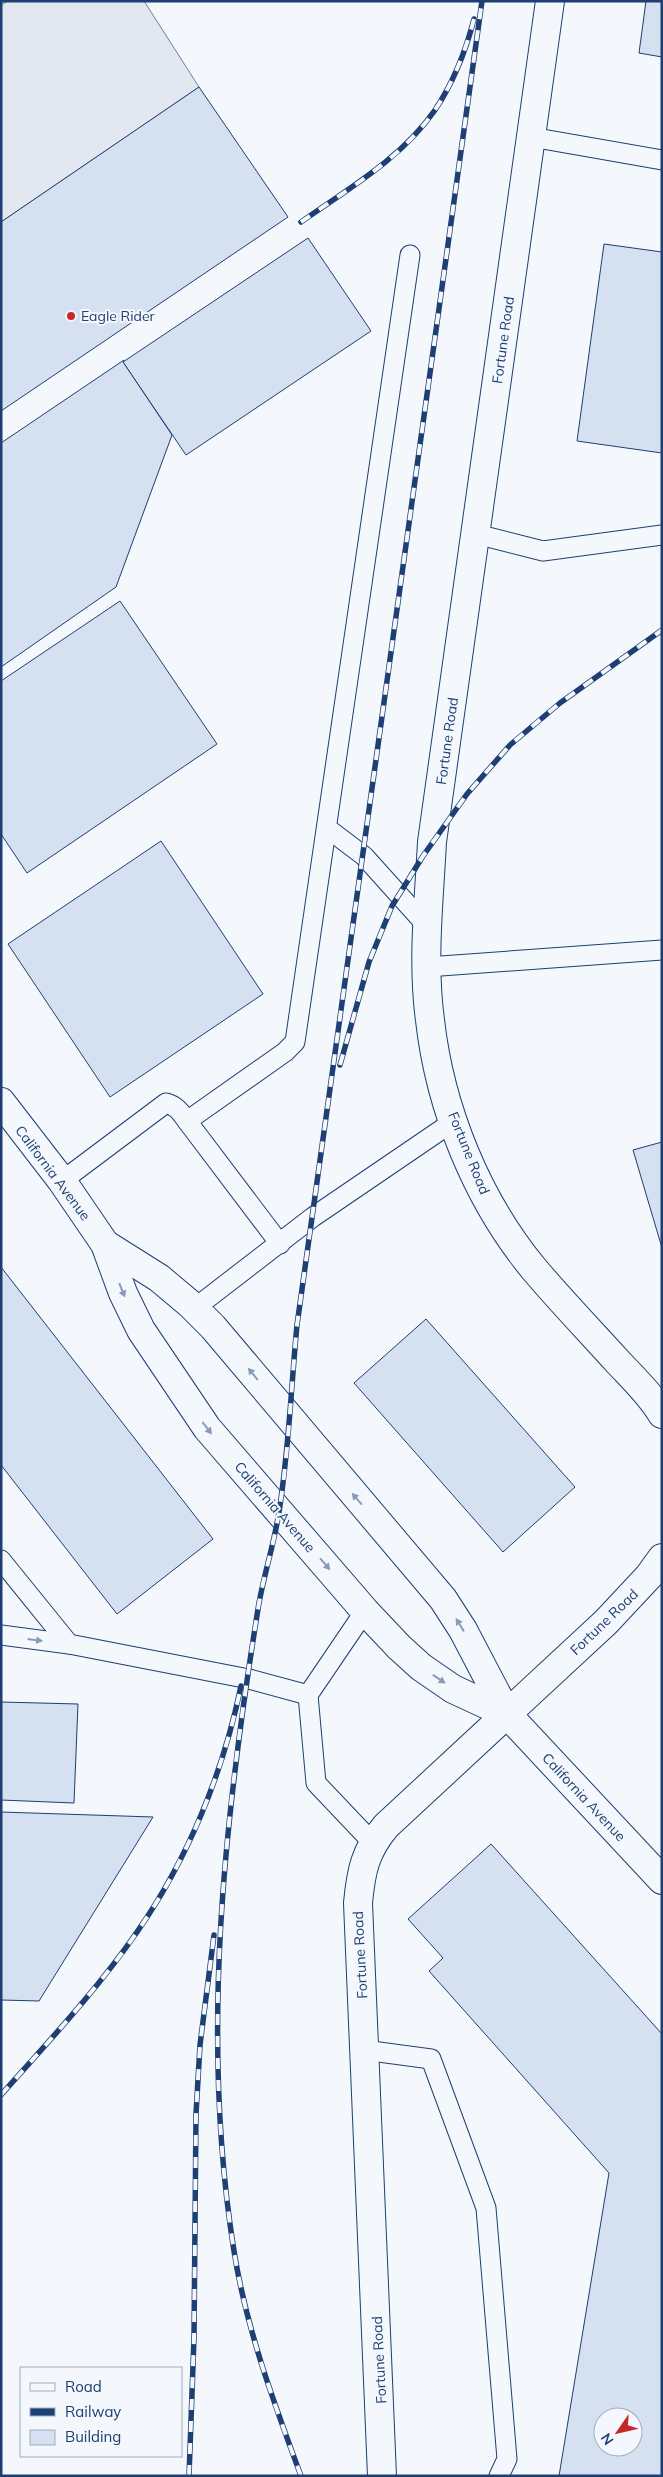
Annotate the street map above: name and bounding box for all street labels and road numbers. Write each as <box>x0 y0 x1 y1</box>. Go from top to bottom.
street label: Fortune Road <box>488 295 518 385</box>
street label: Fortune Road <box>432 696 462 786</box>
street label: Fortune Road <box>444 1109 494 1197</box>
street label: California Avenue <box>11 1122 95 1224</box>
street label: California Avenue <box>231 1458 319 1556</box>
street label: Fortune Road <box>566 1585 642 1659</box>
street label: California Avenue <box>538 1749 630 1845</box>
street label: Fortune Road <box>349 1911 371 1999</box>
street label: Fortune Road <box>368 2316 390 2404</box>

